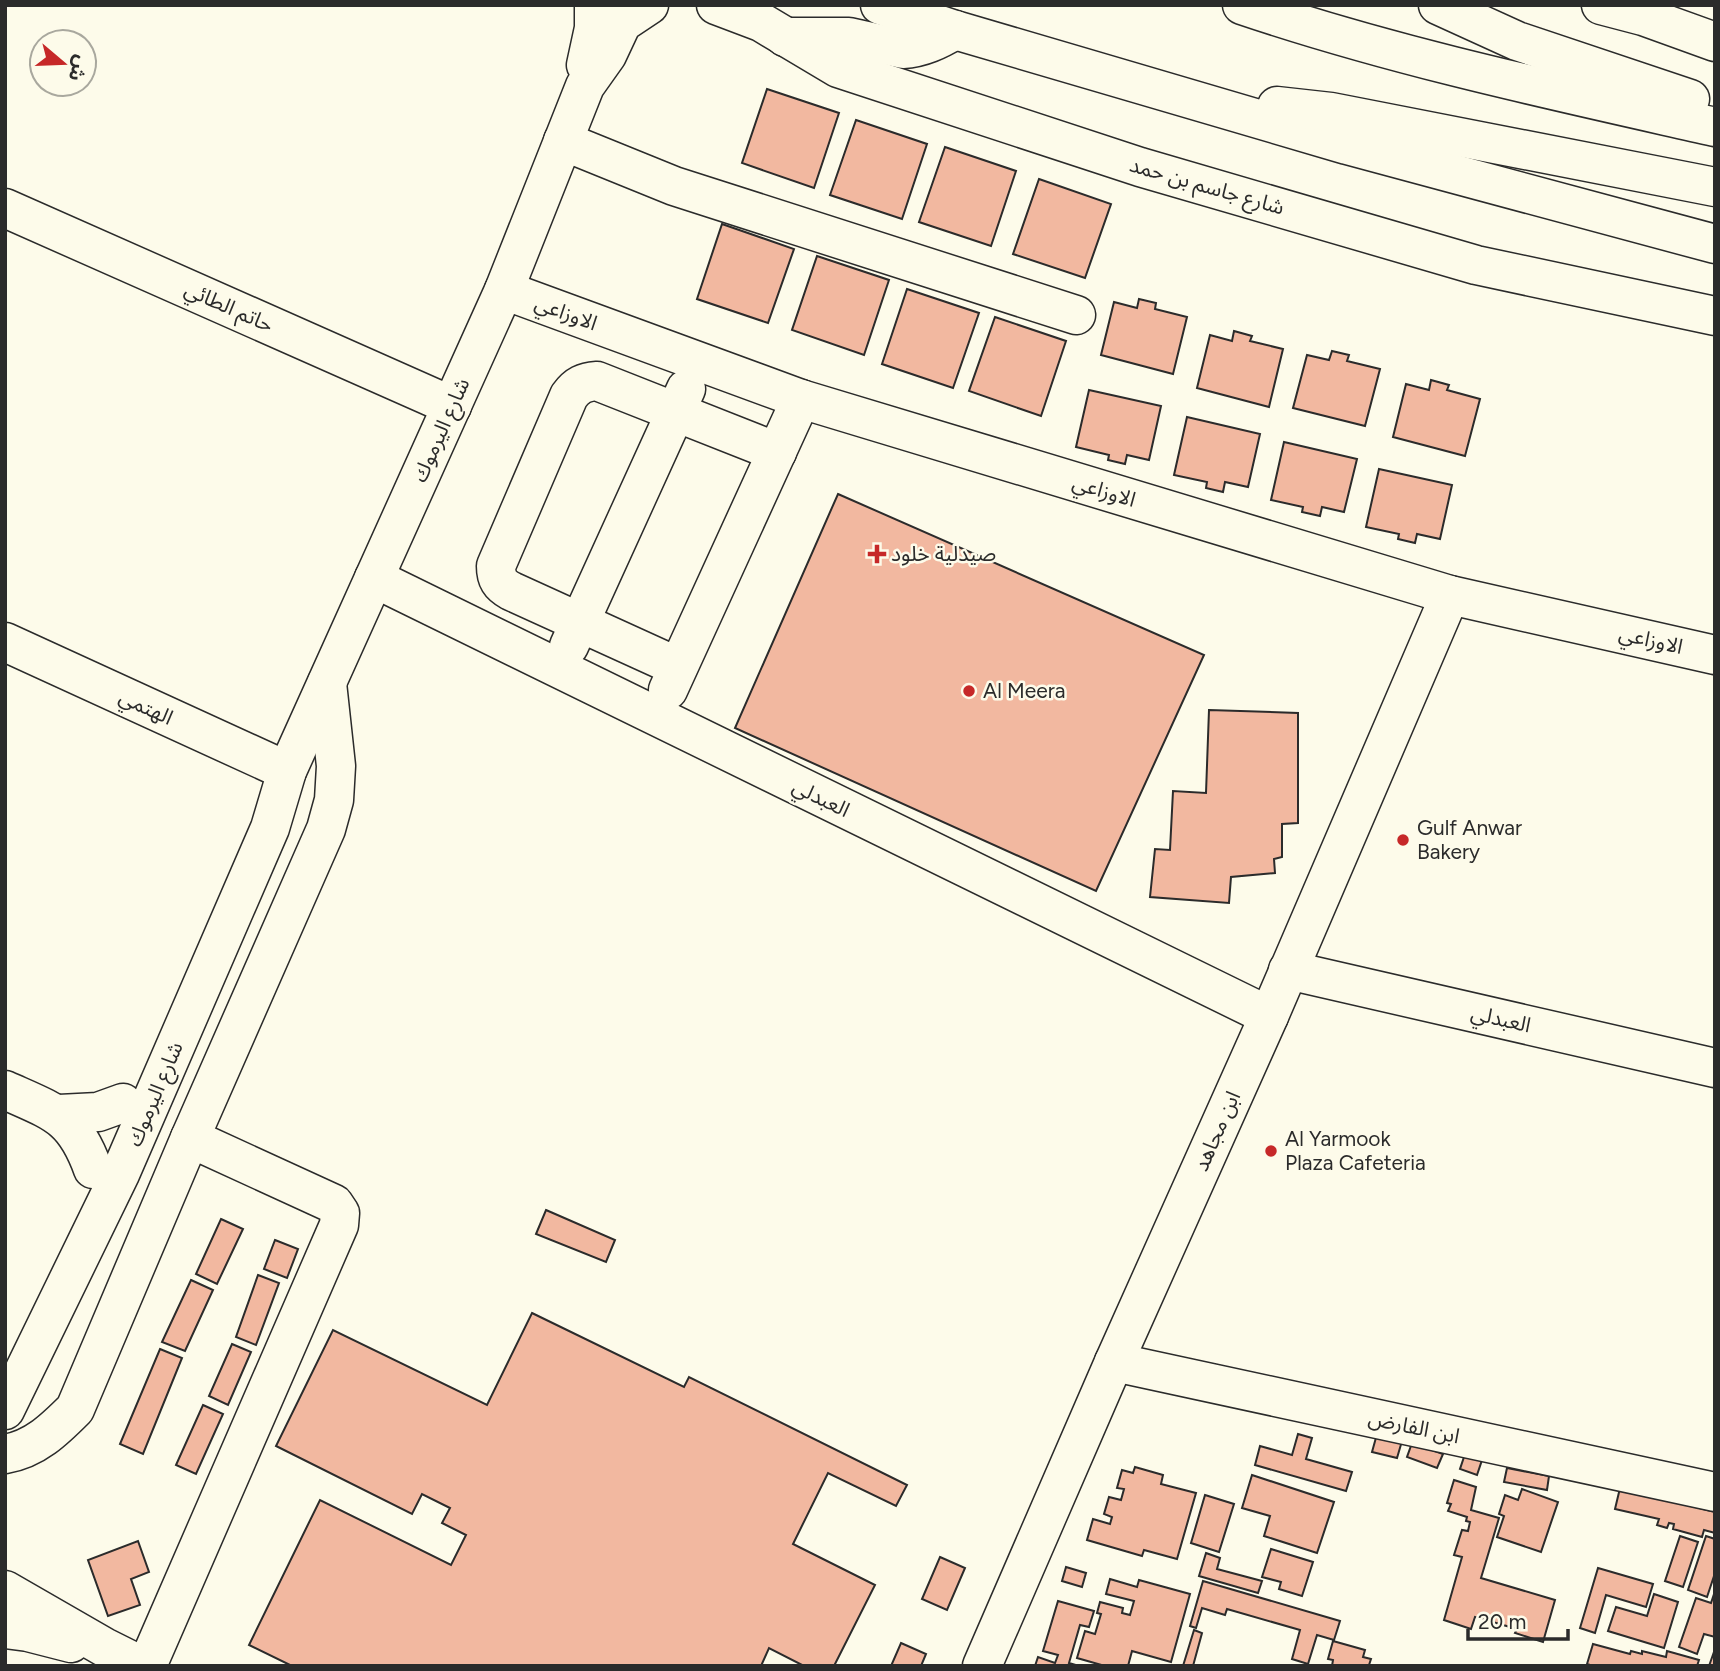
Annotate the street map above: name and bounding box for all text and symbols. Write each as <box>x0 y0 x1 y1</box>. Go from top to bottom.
north arrow <box>28 28 98 98</box>
text: ش <box>63 52 94 84</box>
street label: شارع جاسم بن حمد <box>1126 151 1287 222</box>
street label: حاتم الطائي <box>179 276 277 341</box>
street label: الاوزاعي <box>530 290 601 339</box>
street label: شارع اليرموك <box>406 374 477 487</box>
street label: الاوزاعي <box>1068 469 1139 516</box>
place label: صيدلية خلود <box>891 541 996 566</box>
marker: صيدلية خلود <box>869 546 885 562</box>
street label: الاوزاعي <box>1616 620 1686 663</box>
place label: Al Meera <box>983 678 1066 703</box>
street label: الهتمي <box>114 683 177 733</box>
marker: Al Meera <box>961 683 977 699</box>
street label: العبدلي <box>787 773 854 826</box>
place label: Gulf Anwar Bakery <box>1417 815 1522 864</box>
marker: Gulf Anwar Bakery <box>1395 832 1411 848</box>
street label: العبدلي <box>1468 1000 1533 1041</box>
street label: شارع اليرموك <box>121 1038 191 1151</box>
street label: ابن مجاهد <box>1188 1087 1245 1175</box>
place label: Al Yarmook Plaza Cafeteria <box>1285 1126 1426 1175</box>
marker: Al Yarmook Plaza Cafeteria <box>1263 1143 1279 1159</box>
street label: ابن الفارض <box>1366 1405 1462 1448</box>
scale bar <box>1468 1598 1568 1642</box>
text: 20 m <box>1478 1609 1526 1634</box>

